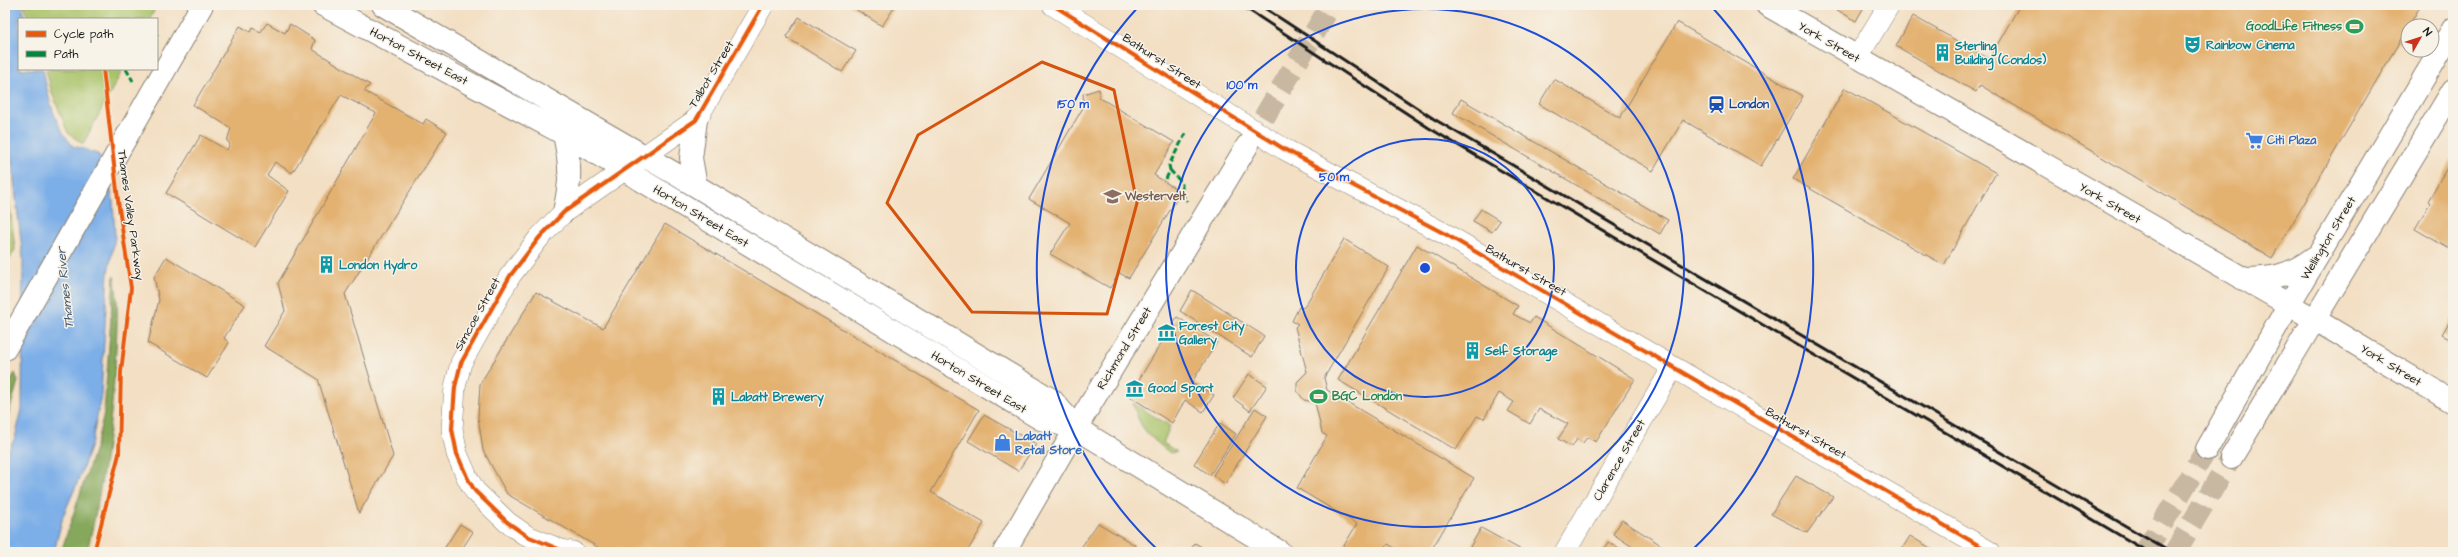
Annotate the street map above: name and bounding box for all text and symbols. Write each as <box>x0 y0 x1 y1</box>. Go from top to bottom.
sports icon: GoodLife Fitness <box>2345 16 2365 36</box>
legend <box>18 18 158 70</box>
street label: York Street <box>1795 18 1863 67</box>
place label: GoodLife Fitness <box>2246 18 2342 35</box>
north arrow <box>2400 18 2440 58</box>
street label: Horton Street East <box>367 23 471 90</box>
text: N <box>2419 25 2435 39</box>
text: Cycle path <box>54 26 113 44</box>
street label: Bathurst Street <box>1119 30 1205 93</box>
theatre icon: Rainbow Cinema <box>2183 35 2203 55</box>
street label: Talbot Street <box>685 37 738 111</box>
place label: Rainbow Cinema <box>2206 37 2296 54</box>
place label: Sterling Building (Condos) <box>1954 38 2047 71</box>
building icon: Sterling Building (Condos) <box>1932 43 1952 63</box>
text: Path <box>54 46 79 63</box>
text: 100 m <box>1227 77 1258 94</box>
station icon: London <box>1706 94 1726 114</box>
text: 150 m <box>1057 96 1090 113</box>
place label: London <box>1729 96 1769 113</box>
supermarket icon: Citi Plaza <box>2244 130 2264 150</box>
place label: Citi Plaza <box>2267 132 2317 149</box>
street label: Thames Valley Parkway <box>112 149 148 282</box>
text: 50 m <box>1319 169 1350 186</box>
street label: York Street <box>2076 179 2144 228</box>
street label: Horton Street East <box>650 181 752 252</box>
school or university icon: Westervelt <box>1102 186 1122 206</box>
place label: Westervelt <box>1124 188 1186 205</box>
street label: Wellington Street <box>2297 193 2361 284</box>
street label: Bathurst Street <box>1482 240 1569 301</box>
water label: Thames River <box>52 244 78 330</box>
building icon: London Hydro <box>316 255 336 275</box>
place label: London Hydro <box>339 257 417 275</box>
centre of rings <box>1418 261 1432 275</box>
street label: Simcoe Street <box>450 274 505 354</box>
street label: Richmond Street <box>1093 303 1156 393</box>
place label: Forest City Gallery <box>1179 318 1245 350</box>
museum icon: Forest City Gallery <box>1156 323 1176 343</box>
street label: York Street <box>2357 340 2425 391</box>
building icon: Self Storage <box>1462 341 1482 361</box>
place label: Self Storage <box>1484 343 1558 362</box>
street label: Horton Street East <box>928 347 1030 418</box>
museum icon: Good Sport <box>1125 378 1145 398</box>
place label: Good Sport <box>1148 380 1214 398</box>
sports icon: BGC London <box>1309 386 1329 406</box>
building icon: Labatt Brewery <box>708 387 728 407</box>
place label: BGC London <box>1332 388 1402 405</box>
place label: Labatt Brewery <box>731 389 824 407</box>
street label: Bathurst Street <box>1762 403 1849 464</box>
street label: Clarence Street <box>1589 416 1650 504</box>
place label: Labatt Retail Store <box>1015 428 1082 459</box>
shop icon: Labatt Retail Store <box>992 433 1012 453</box>

